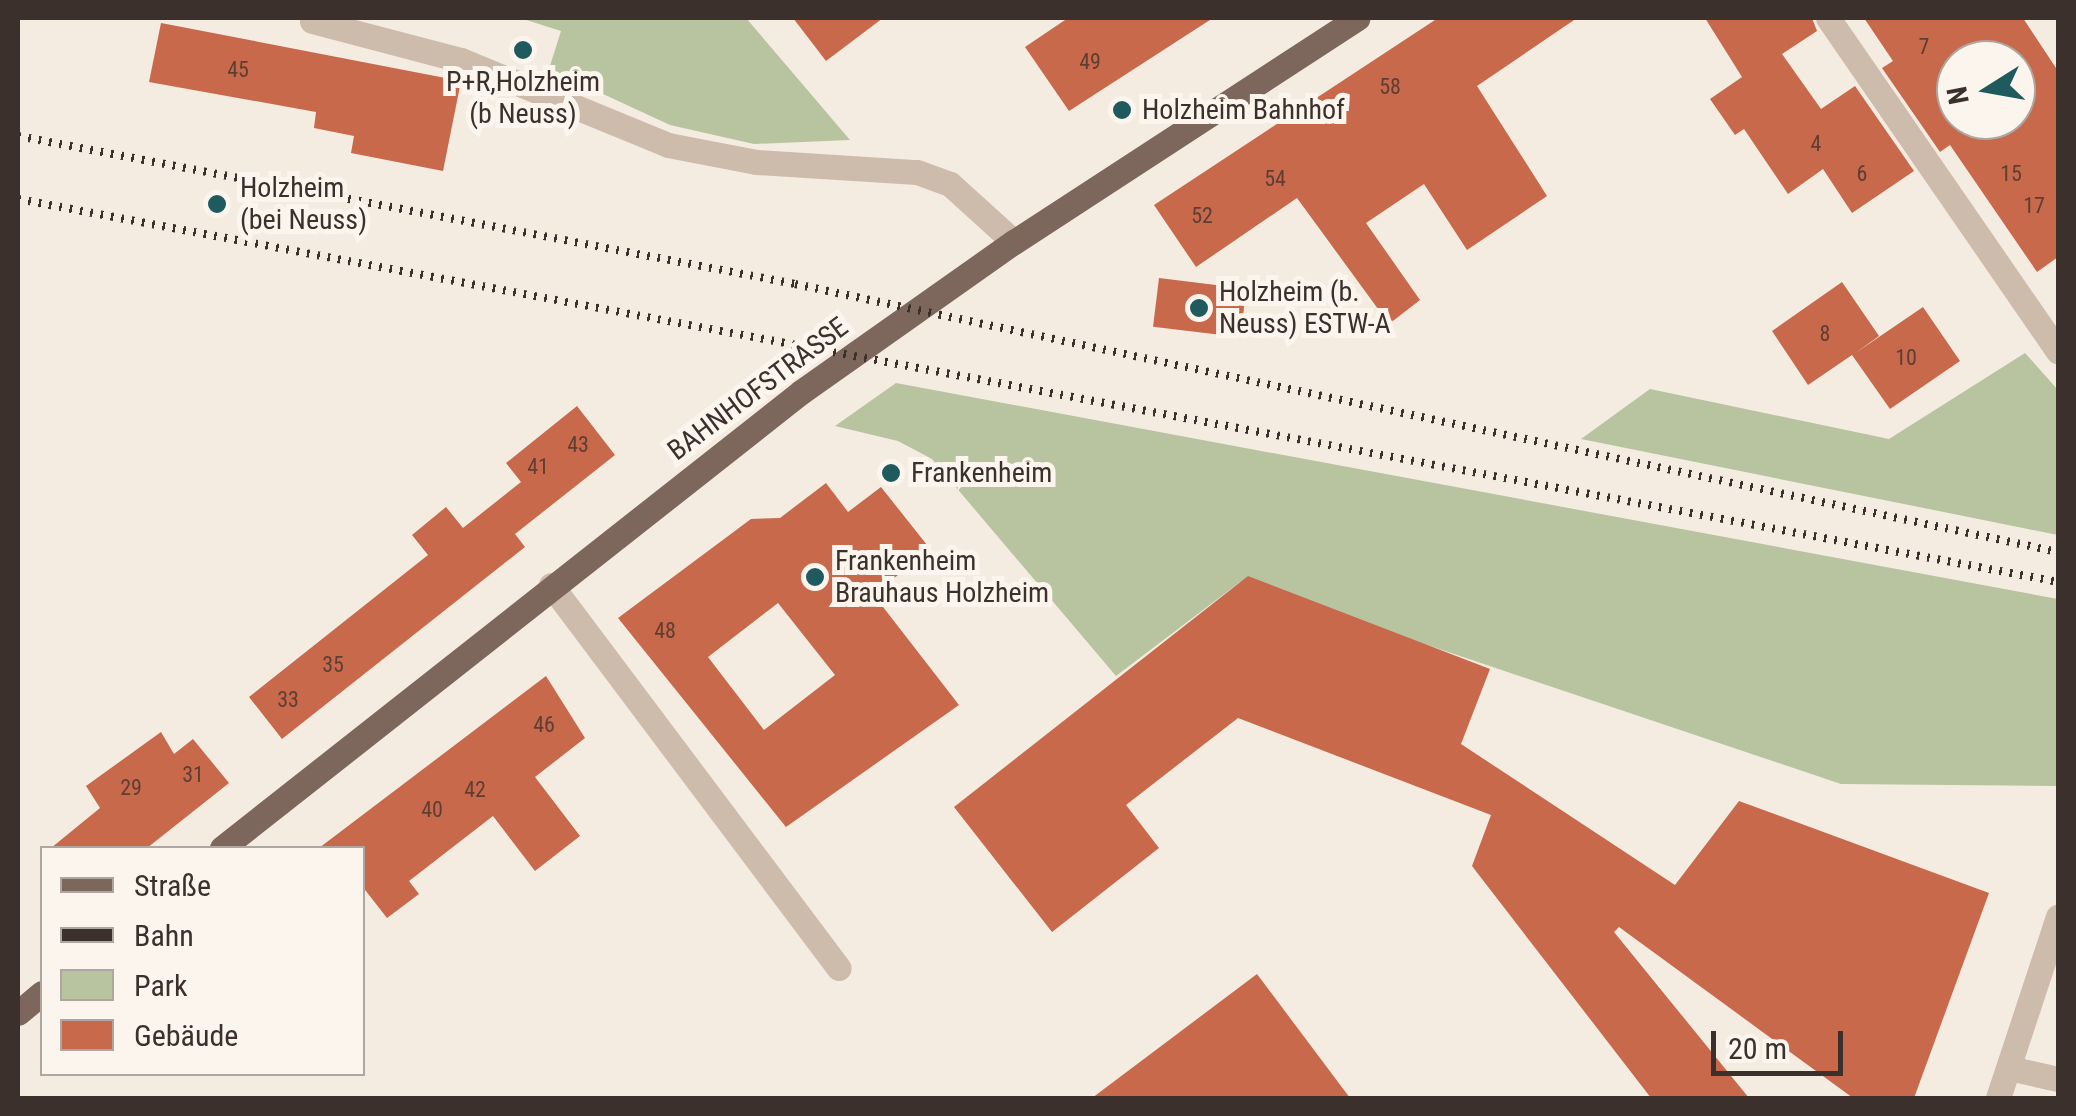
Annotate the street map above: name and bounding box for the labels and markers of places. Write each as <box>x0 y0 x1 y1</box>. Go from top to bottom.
marker: P+R,Holzheim (b Neuss) <box>512 39 534 61</box>
place label: P+R,Holzheim (b Neuss) <box>446 65 600 131</box>
place label: Holzheim Bahnhof <box>1142 93 1345 127</box>
marker: Holzheim Bahnhof <box>1111 99 1133 121</box>
place label: Holzheim (bei Neuss) <box>240 171 367 237</box>
marker: Holzheim (bei Neuss) <box>204 191 230 217</box>
place label: Holzheim (b. Neuss) ESTW-A <box>1219 275 1391 341</box>
marker: Holzheim (b. Neuss) ESTW-A <box>1188 297 1210 319</box>
place label: Frankenheim <box>911 456 1052 490</box>
marker: Frankenheim <box>880 462 902 484</box>
place label: Frankenheim Brauhaus Holzheim <box>835 544 1049 610</box>
marker: Frankenheim Brauhaus Holzheim <box>804 566 826 588</box>

